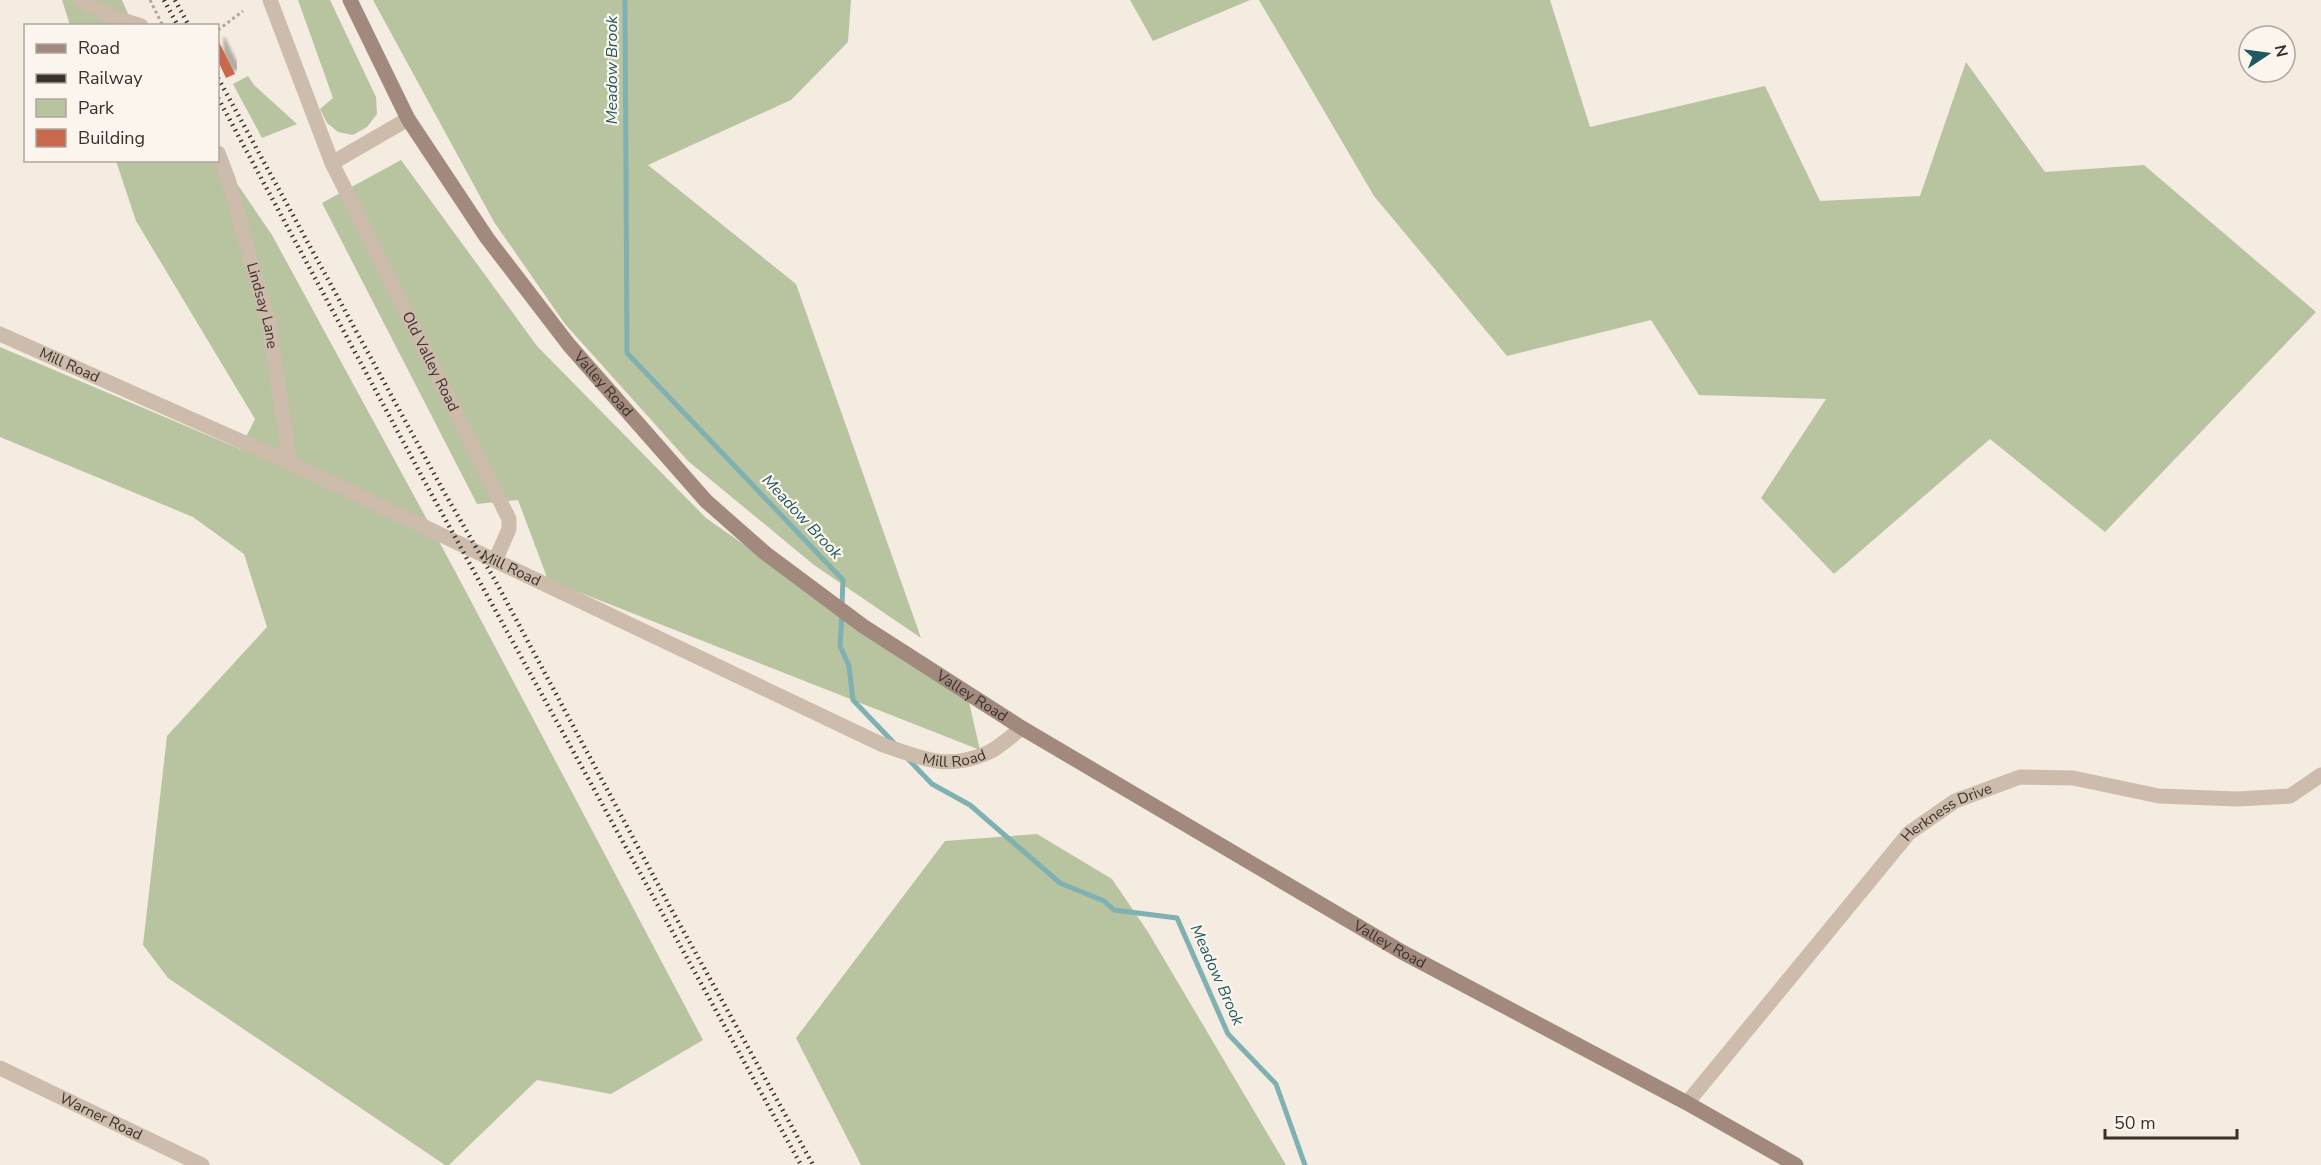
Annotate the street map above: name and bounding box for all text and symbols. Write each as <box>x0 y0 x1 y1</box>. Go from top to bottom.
water label: Meadow Brook <box>601 15 623 124</box>
legend <box>24 24 219 162</box>
north arrow <box>2237 24 2297 84</box>
text: Road <box>78 36 120 60</box>
text: N <box>2269 43 2293 59</box>
text: Railway <box>78 66 143 90</box>
text: Park <box>78 96 115 120</box>
text: Building <box>78 126 145 150</box>
street label: Lindsay Lane <box>242 260 282 350</box>
street label: Old Valley Road <box>397 308 464 415</box>
street label: Mill Road <box>36 343 103 387</box>
street label: Valley Road <box>569 346 637 421</box>
water label: Meadow Brook <box>757 470 848 565</box>
street label: Mill Road <box>478 545 544 591</box>
street label: Valley Road <box>932 665 1011 726</box>
street label: Mill Road <box>921 745 989 772</box>
street label: Herkness Drive <box>1896 778 1995 845</box>
street label: Valley Road <box>1349 915 1430 973</box>
water label: Meadow Brook <box>1185 921 1250 1030</box>
street label: Warner Road <box>56 1088 146 1145</box>
scale bar <box>2105 1102 2237 1140</box>
text: 50 m <box>2114 1111 2156 1135</box>

